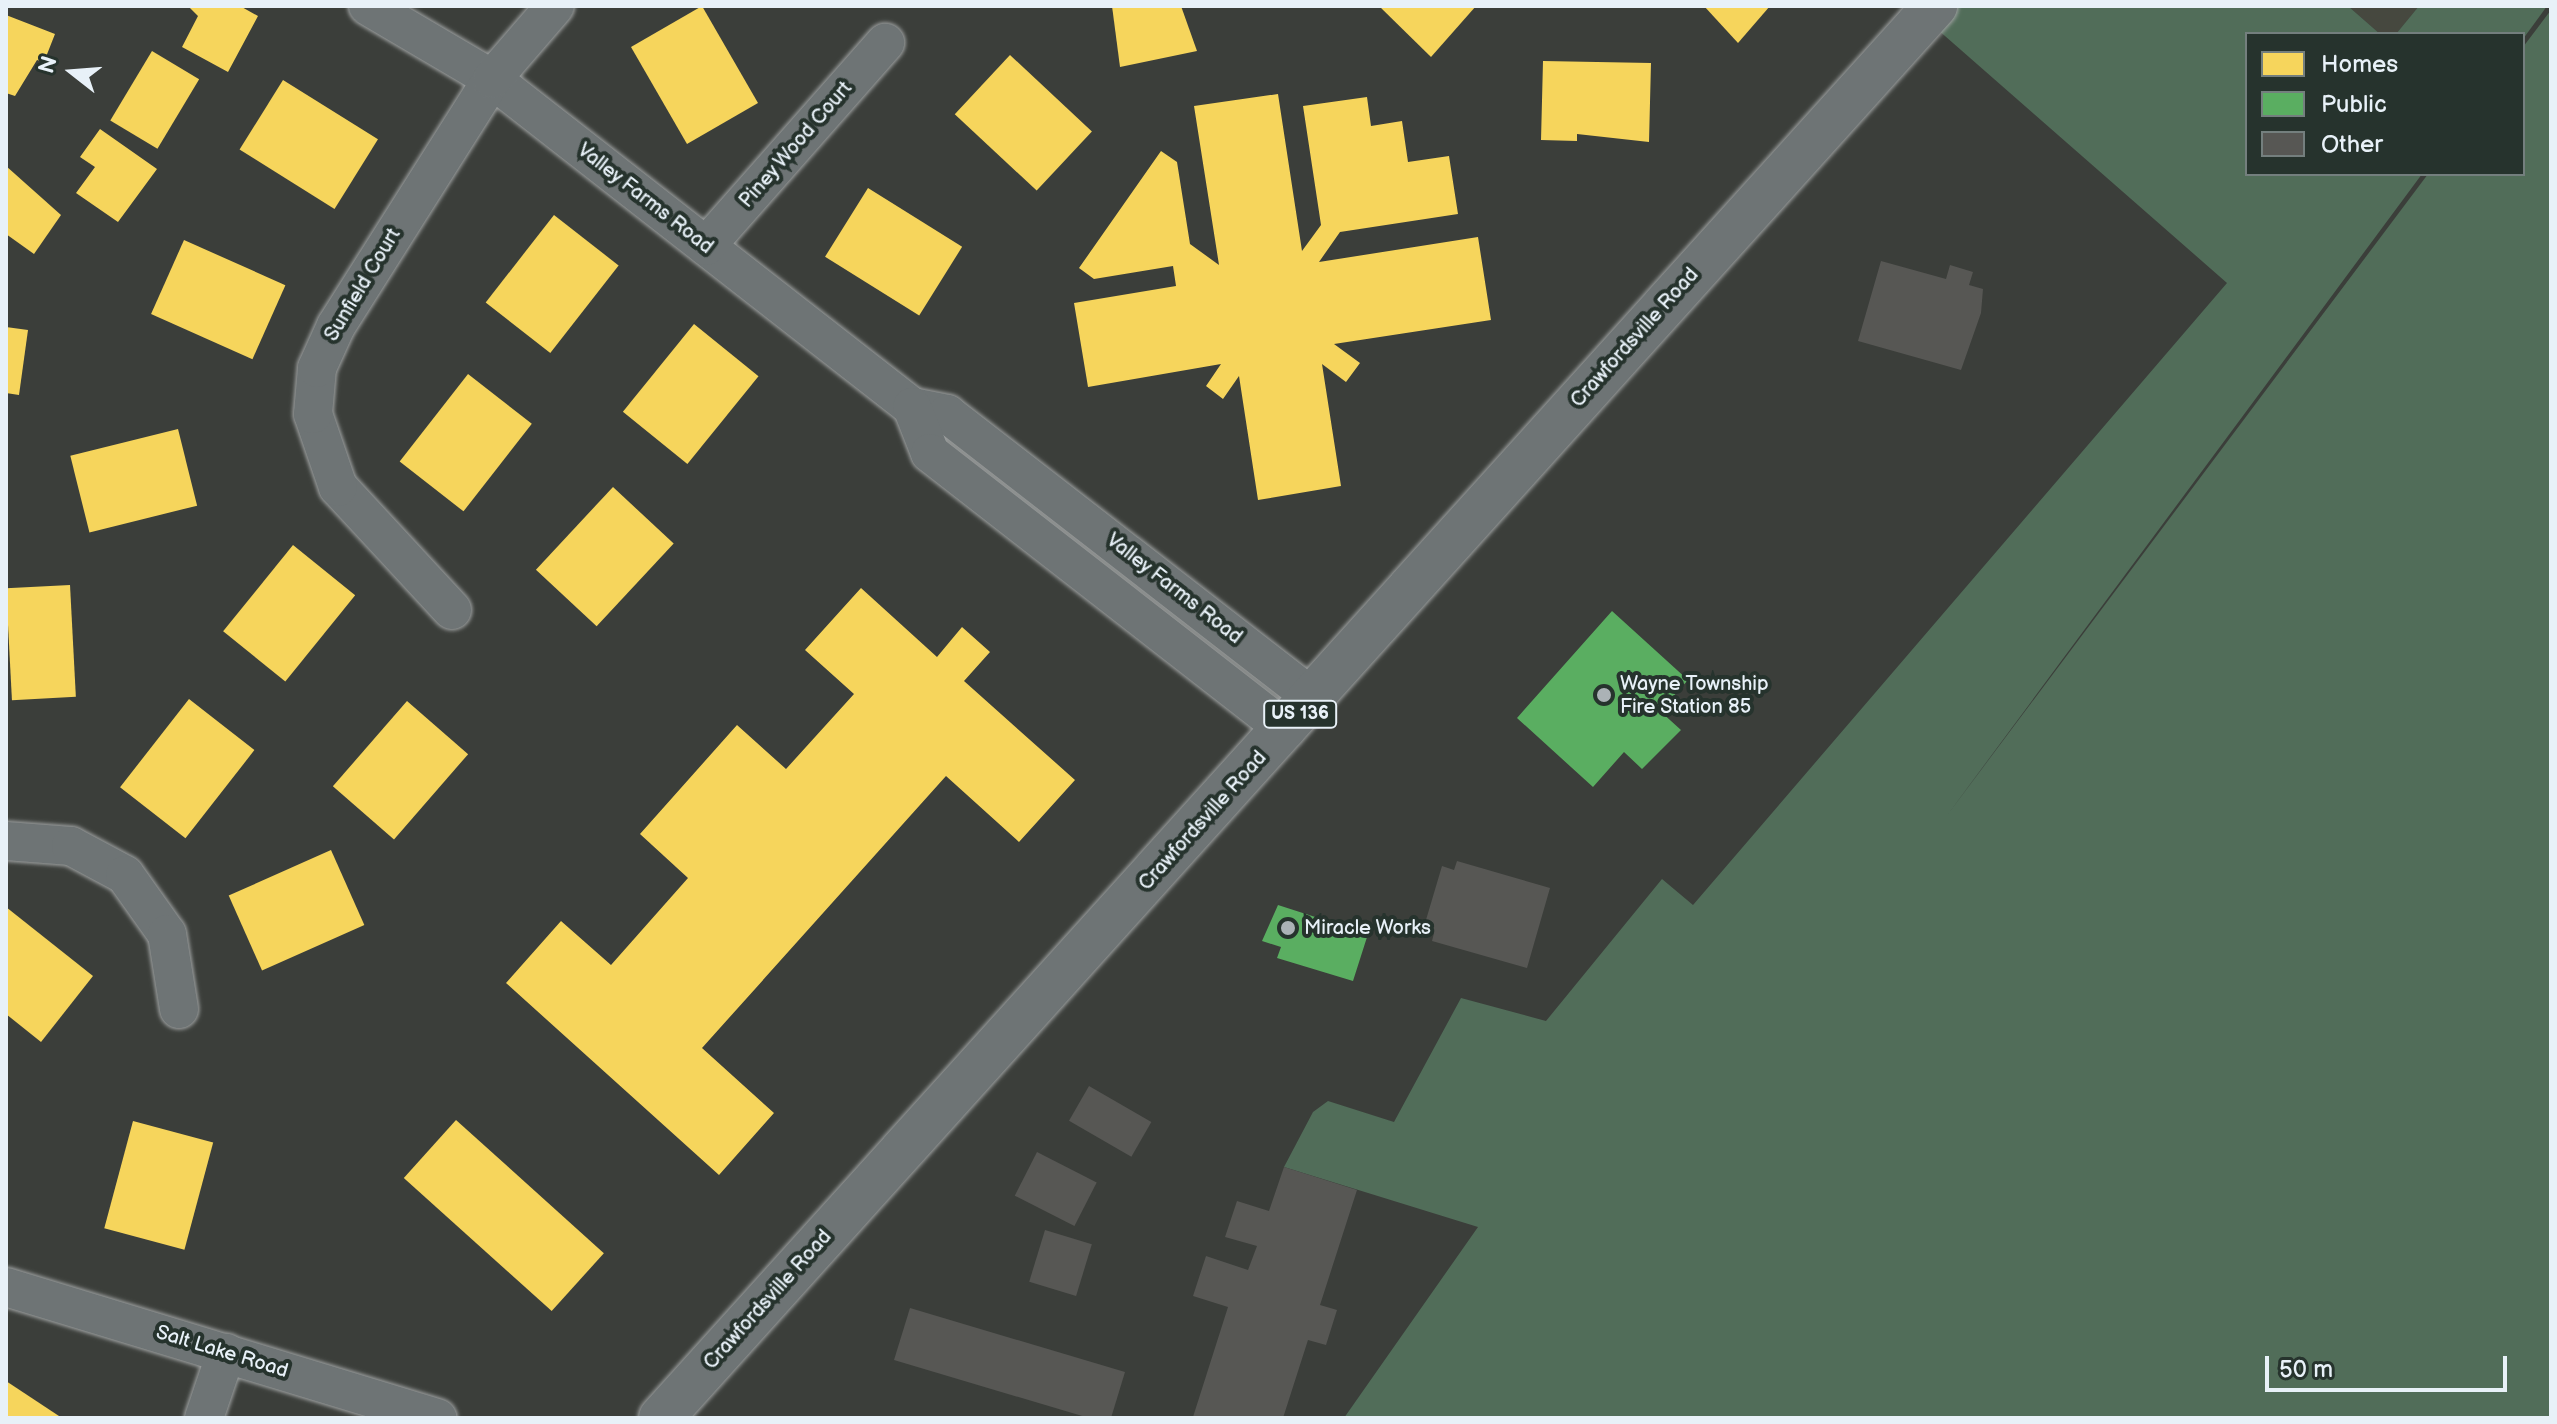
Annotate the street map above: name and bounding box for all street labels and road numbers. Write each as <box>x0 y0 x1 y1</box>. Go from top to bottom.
street label: Piney Wood Court <box>734 76 858 214</box>
street label: Valley Farms Road <box>572 138 718 260</box>
street label: Sunfield Court <box>320 224 406 346</box>
street label: Crawfordsville Road <box>1566 263 1704 413</box>
street label: Valley Farms Road <box>1101 528 1247 650</box>
road number: US 136 <box>1262 700 1338 728</box>
street label: Crawfordsville Road <box>1134 746 1272 896</box>
street label: Crawfordsville Road <box>699 1225 837 1375</box>
street label: Salt Lake Road <box>153 1321 291 1383</box>

